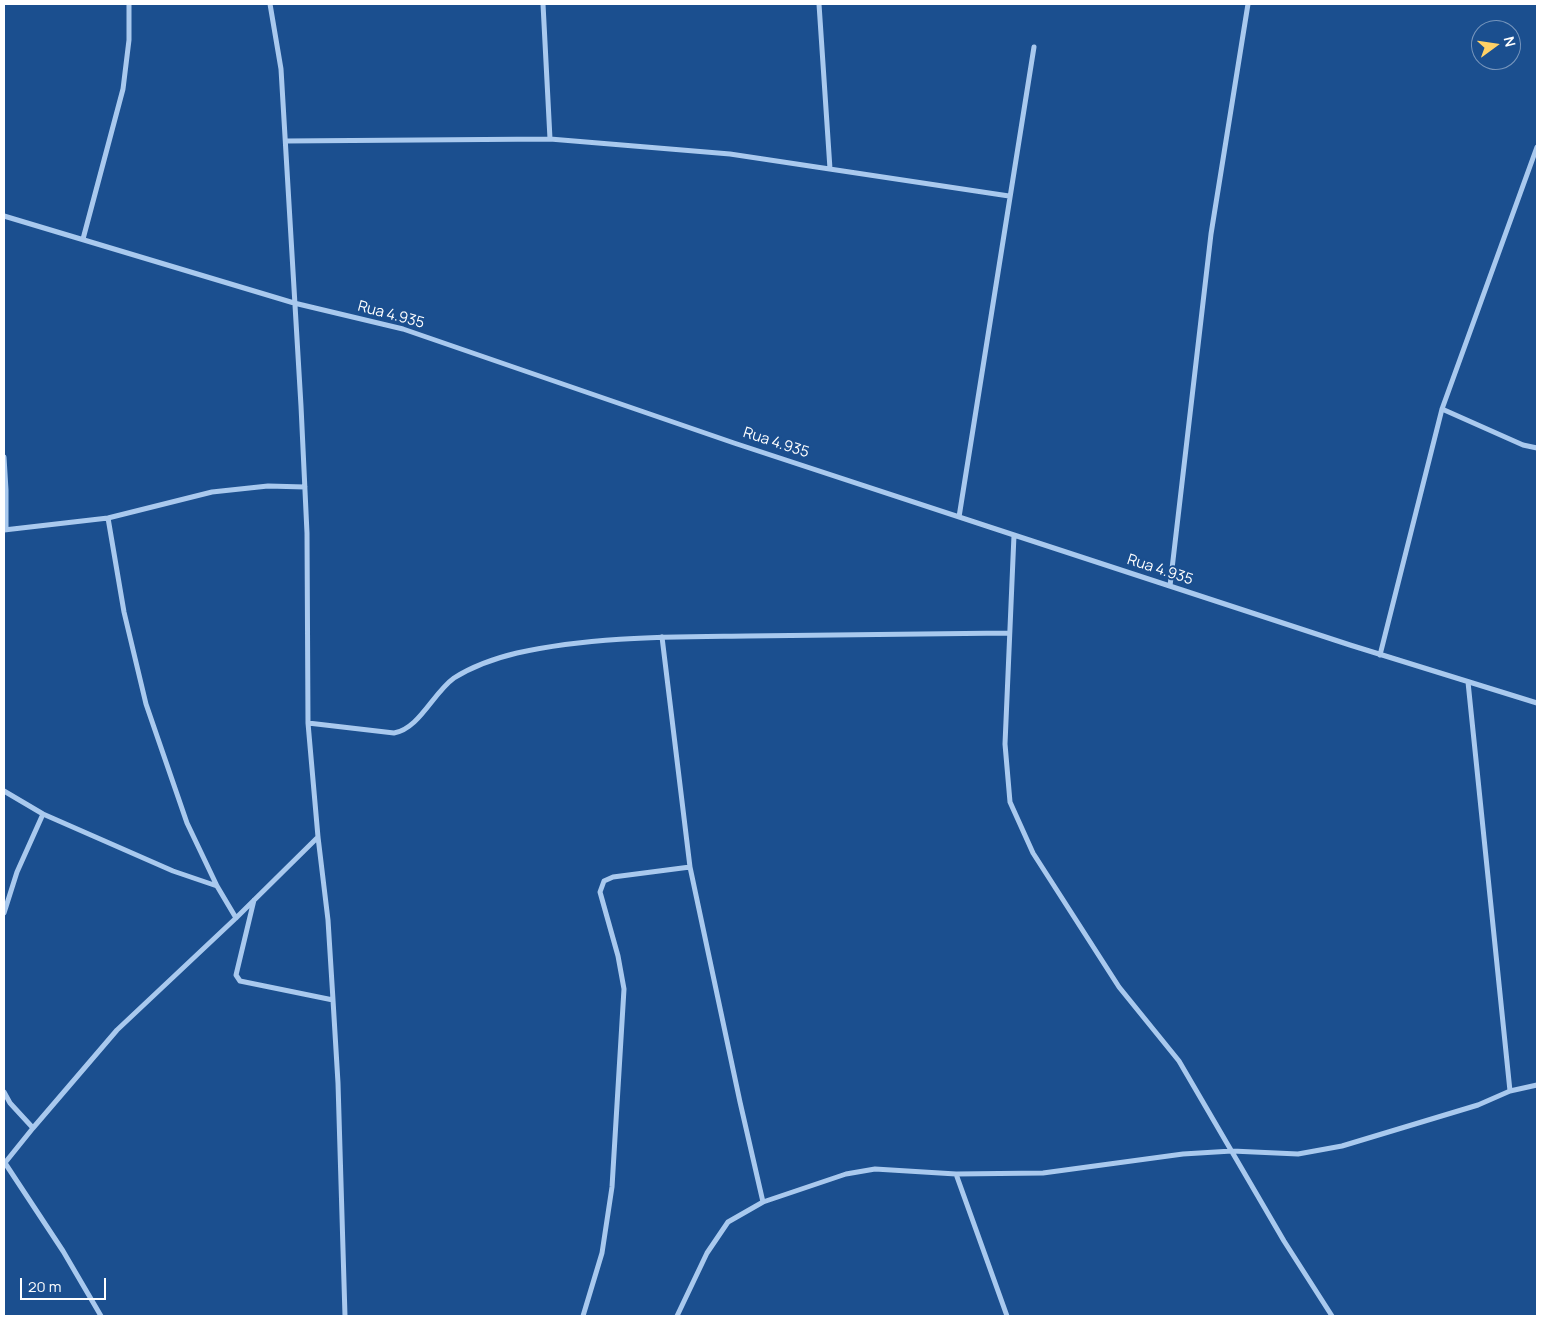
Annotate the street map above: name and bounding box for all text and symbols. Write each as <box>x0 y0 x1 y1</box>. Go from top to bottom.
north arrow <box>1471 20 1521 70</box>
text: N <box>1500 34 1521 49</box>
street label: Rua 4.935 <box>356 297 426 333</box>
street label: Rua 4.935 <box>741 424 811 462</box>
street label: Rua 4.935 <box>1125 551 1195 589</box>
scale bar <box>22 1268 109 1300</box>
text: 20 m <box>28 1276 61 1297</box>

